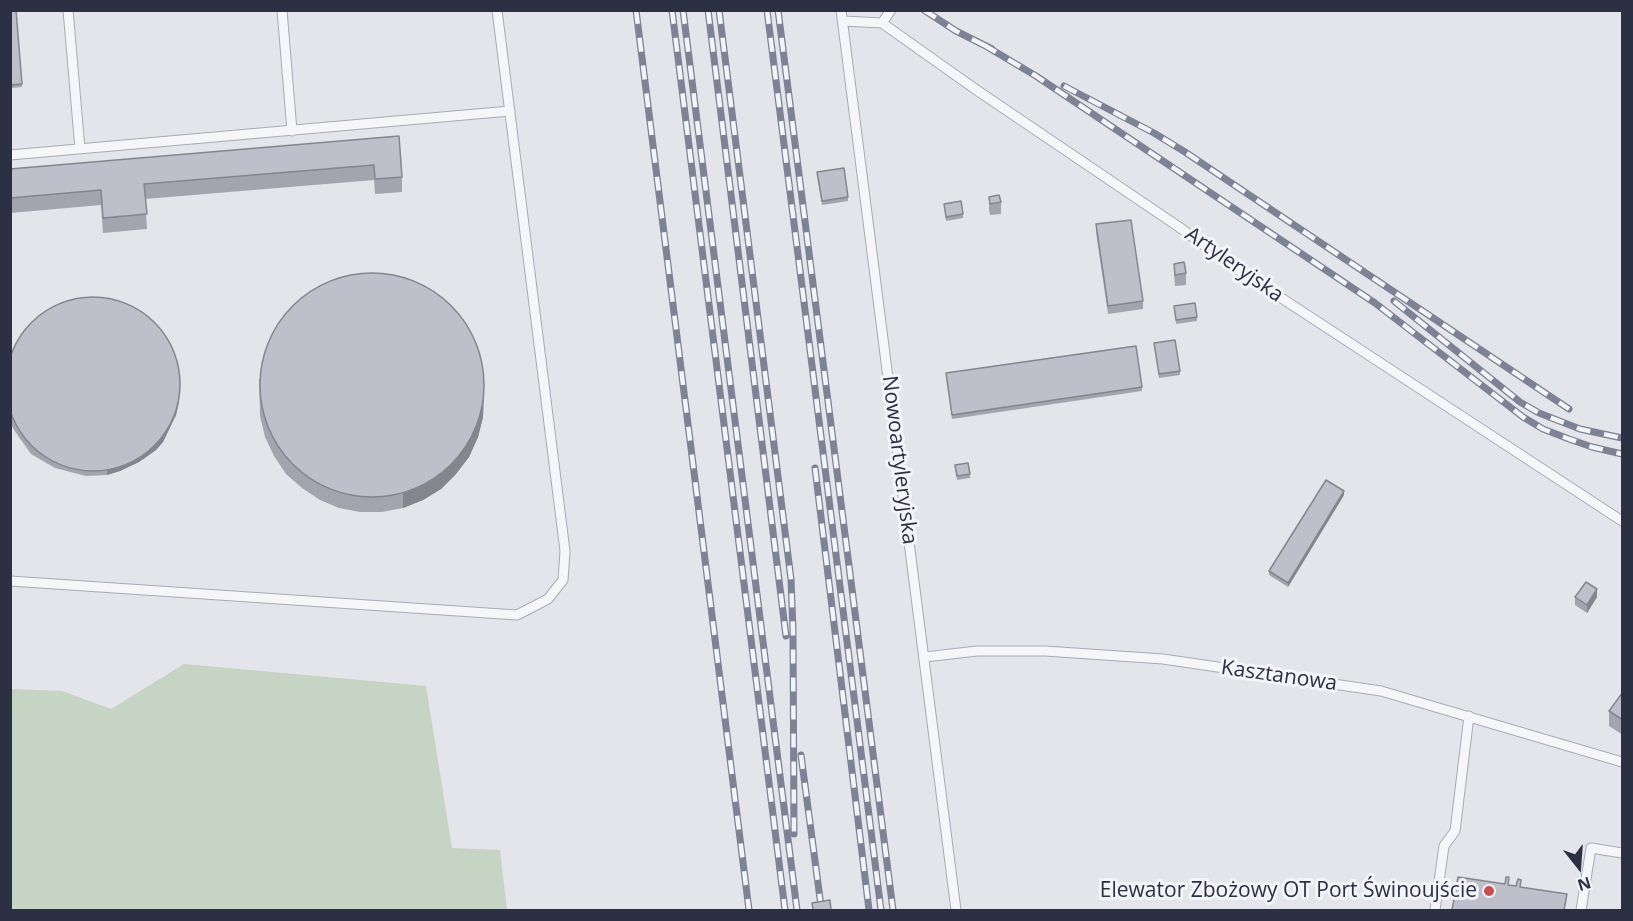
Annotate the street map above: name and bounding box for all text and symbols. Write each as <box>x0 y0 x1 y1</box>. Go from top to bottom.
street label: Artyleryjska <box>1180 222 1288 308</box>
street label: Nowoartyleryjska <box>876 374 922 546</box>
street label: Kasztanowa <box>1219 655 1339 697</box>
north arrow <box>1549 837 1609 897</box>
text: N <box>1575 872 1594 897</box>
place label: Elewator Zbożowy OT Port Świnoujście <box>1100 878 1477 904</box>
marker: Elewator Zbożowy OT Port Świnoujście <box>1482 884 1496 898</box>

